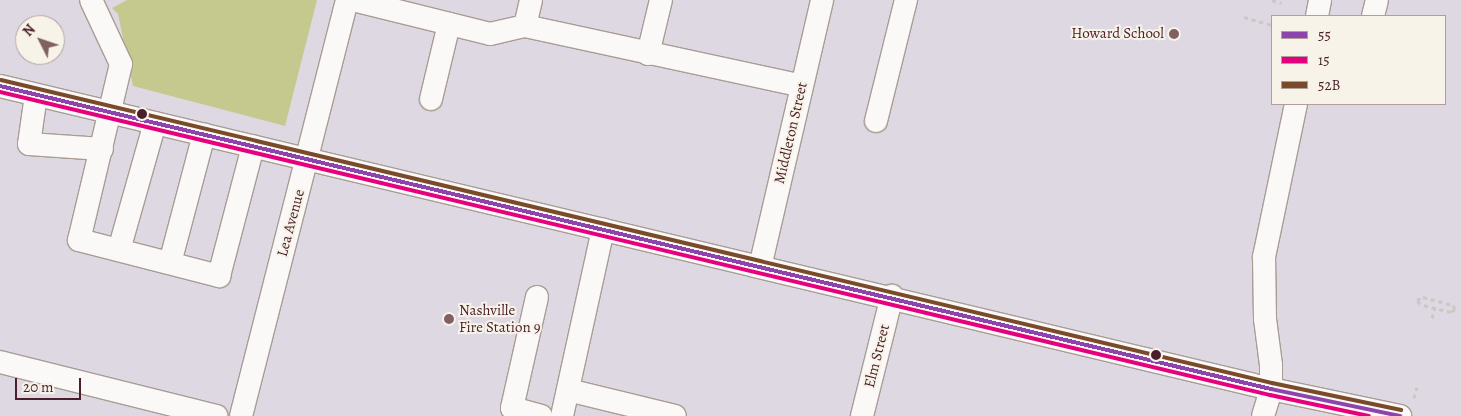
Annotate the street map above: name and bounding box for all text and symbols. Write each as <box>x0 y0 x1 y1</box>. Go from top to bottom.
north arrow <box>15 15 65 65</box>
legend <box>1271 15 1446 105</box>
text: N <box>19 20 40 41</box>
place label: Howard School <box>1071 25 1164 43</box>
text: 55 <box>1318 25 1331 45</box>
marker: Howard School <box>1168 28 1180 40</box>
text: 15 <box>1318 50 1330 70</box>
text: 52B <box>1318 75 1341 95</box>
street label: Middleton Street <box>771 80 811 186</box>
unlabelled marker <box>137 109 147 119</box>
street label: Lea Avenue <box>273 187 309 259</box>
place label: Nashville Fire Station 9 <box>459 301 540 336</box>
marker: Nashville Fire Station 9 <box>443 313 455 325</box>
street label: Elm Street <box>860 322 894 390</box>
unlabelled marker <box>1151 350 1161 360</box>
scale bar <box>18 368 84 400</box>
text: 20 m <box>23 377 54 397</box>

